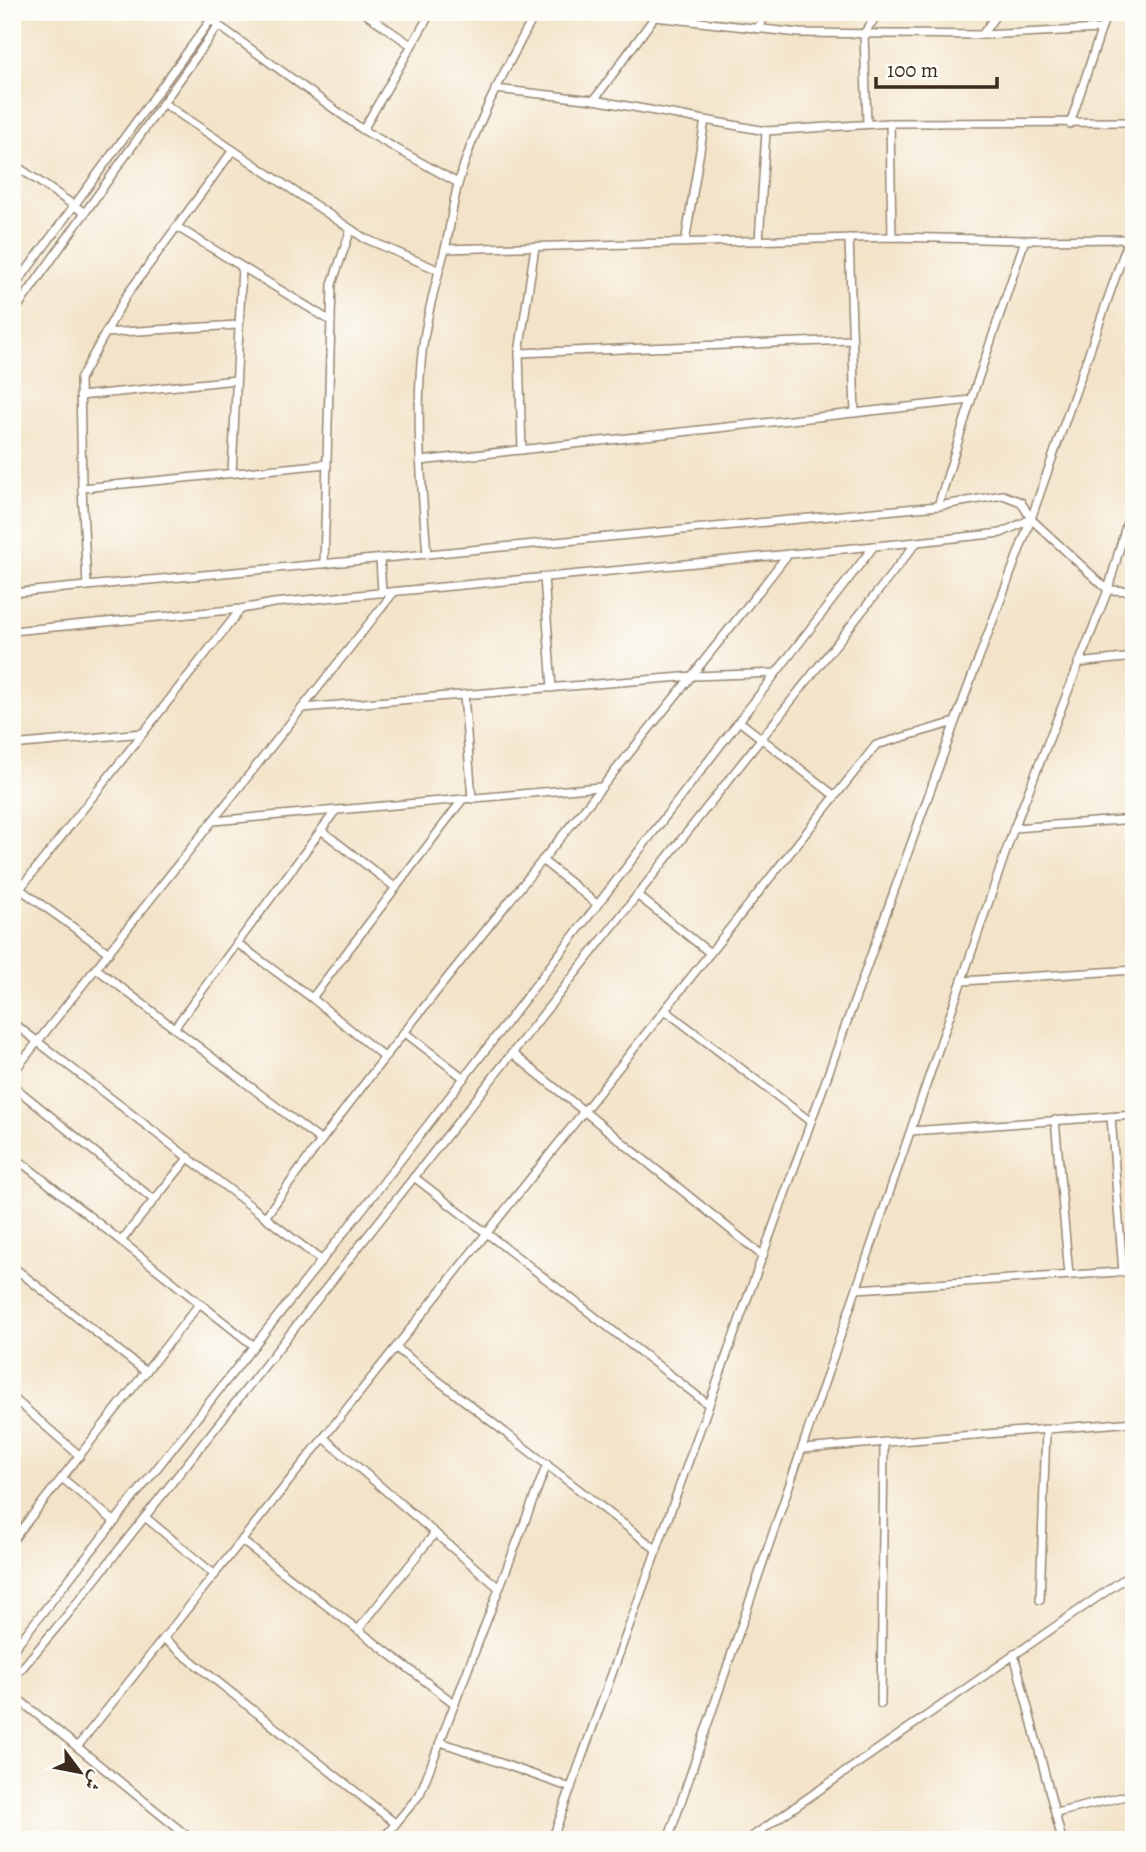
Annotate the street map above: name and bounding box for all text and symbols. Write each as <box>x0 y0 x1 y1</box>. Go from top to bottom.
scale bar <box>876 46 997 90</box>
text: 100 m <box>887 56 938 84</box>
north arrow <box>46 1736 116 1806</box>
text: ش <box>78 1766 110 1795</box>

